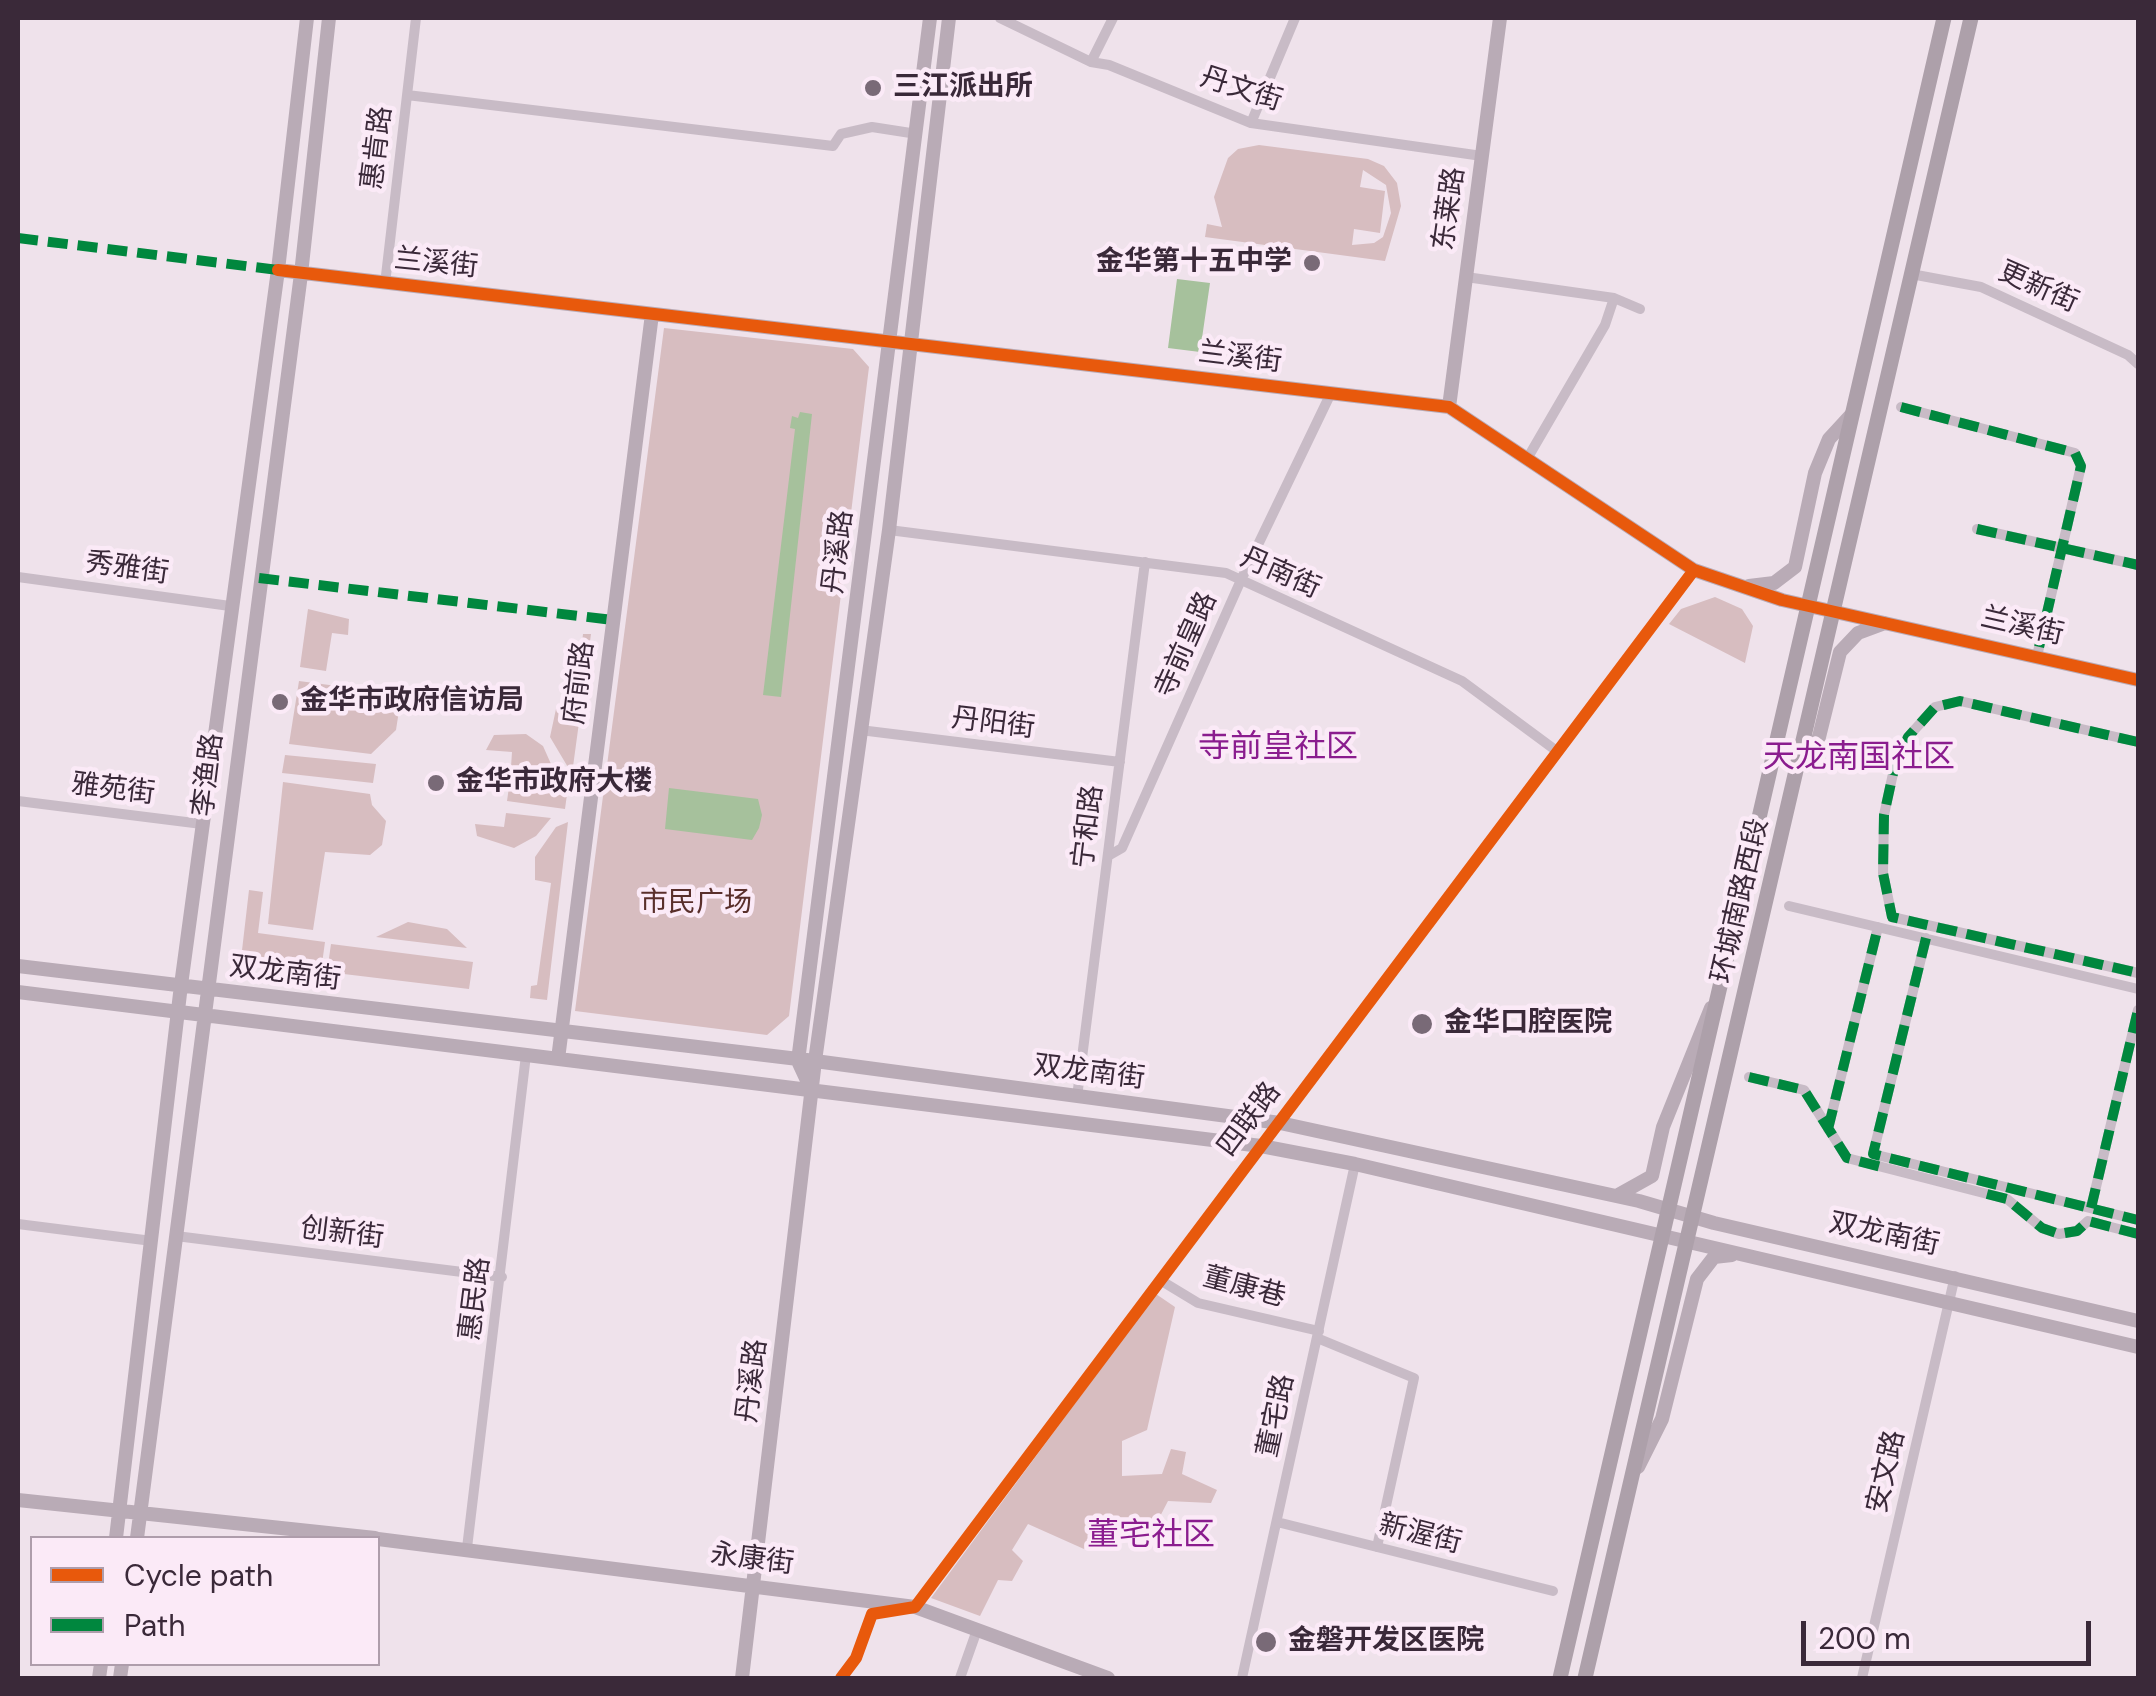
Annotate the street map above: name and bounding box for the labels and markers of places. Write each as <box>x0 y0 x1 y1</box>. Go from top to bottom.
place label: 三江派出所 <box>893 71 1033 105</box>
marker: 三江派出所 <box>862 77 884 99</box>
place label: 金华第十五中学 <box>1096 246 1292 280</box>
marker: 金华第十五中学 <box>1301 252 1323 274</box>
place label: 金华市政府信访局 <box>300 685 524 719</box>
marker: 金华市政府信访局 <box>269 691 291 713</box>
place label: 金华市政府大楼 <box>456 766 652 800</box>
marker: 金华市政府大楼 <box>425 772 447 794</box>
place label: 金华口腔医院 <box>1444 1007 1612 1041</box>
marker: 金华口腔医院 <box>1409 1011 1435 1037</box>
place label: 金磐开发区医院 <box>1288 1625 1484 1659</box>
marker: 金磐开发区医院 <box>1253 1629 1279 1655</box>

